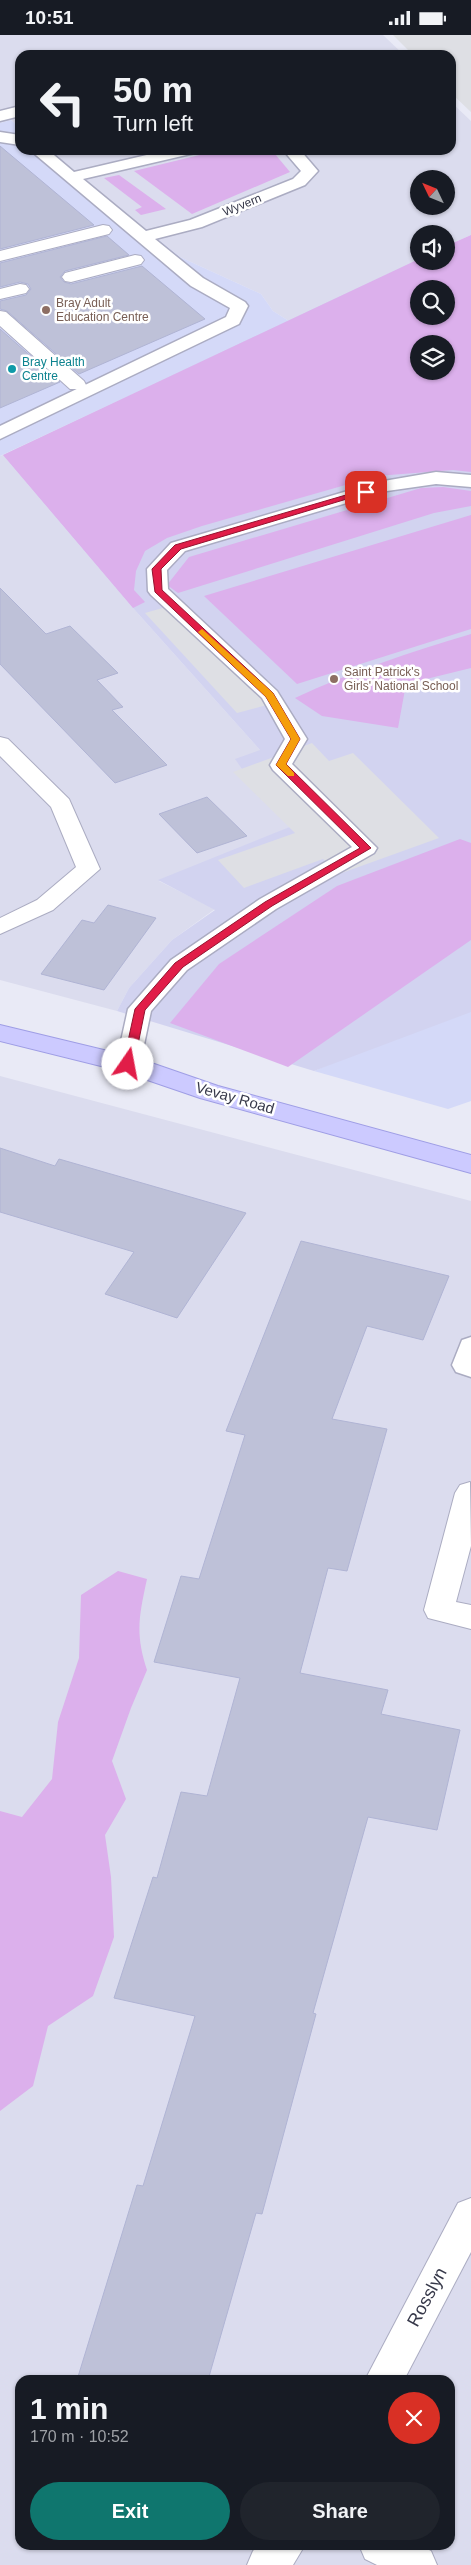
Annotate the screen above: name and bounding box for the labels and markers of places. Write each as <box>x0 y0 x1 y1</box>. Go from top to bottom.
place label: Bray Adult Education Centre <box>56 296 149 324</box>
marker: Bray Adult Education Centre <box>40 304 52 316</box>
place label: Bray Health Centre <box>22 355 85 383</box>
marker: Bray Health Centre <box>6 363 18 375</box>
pin <box>345 471 387 513</box>
place label: Saint Patrick's Girls' National School <box>344 665 458 693</box>
marker: Saint Patrick's Girls' National School <box>328 673 340 685</box>

